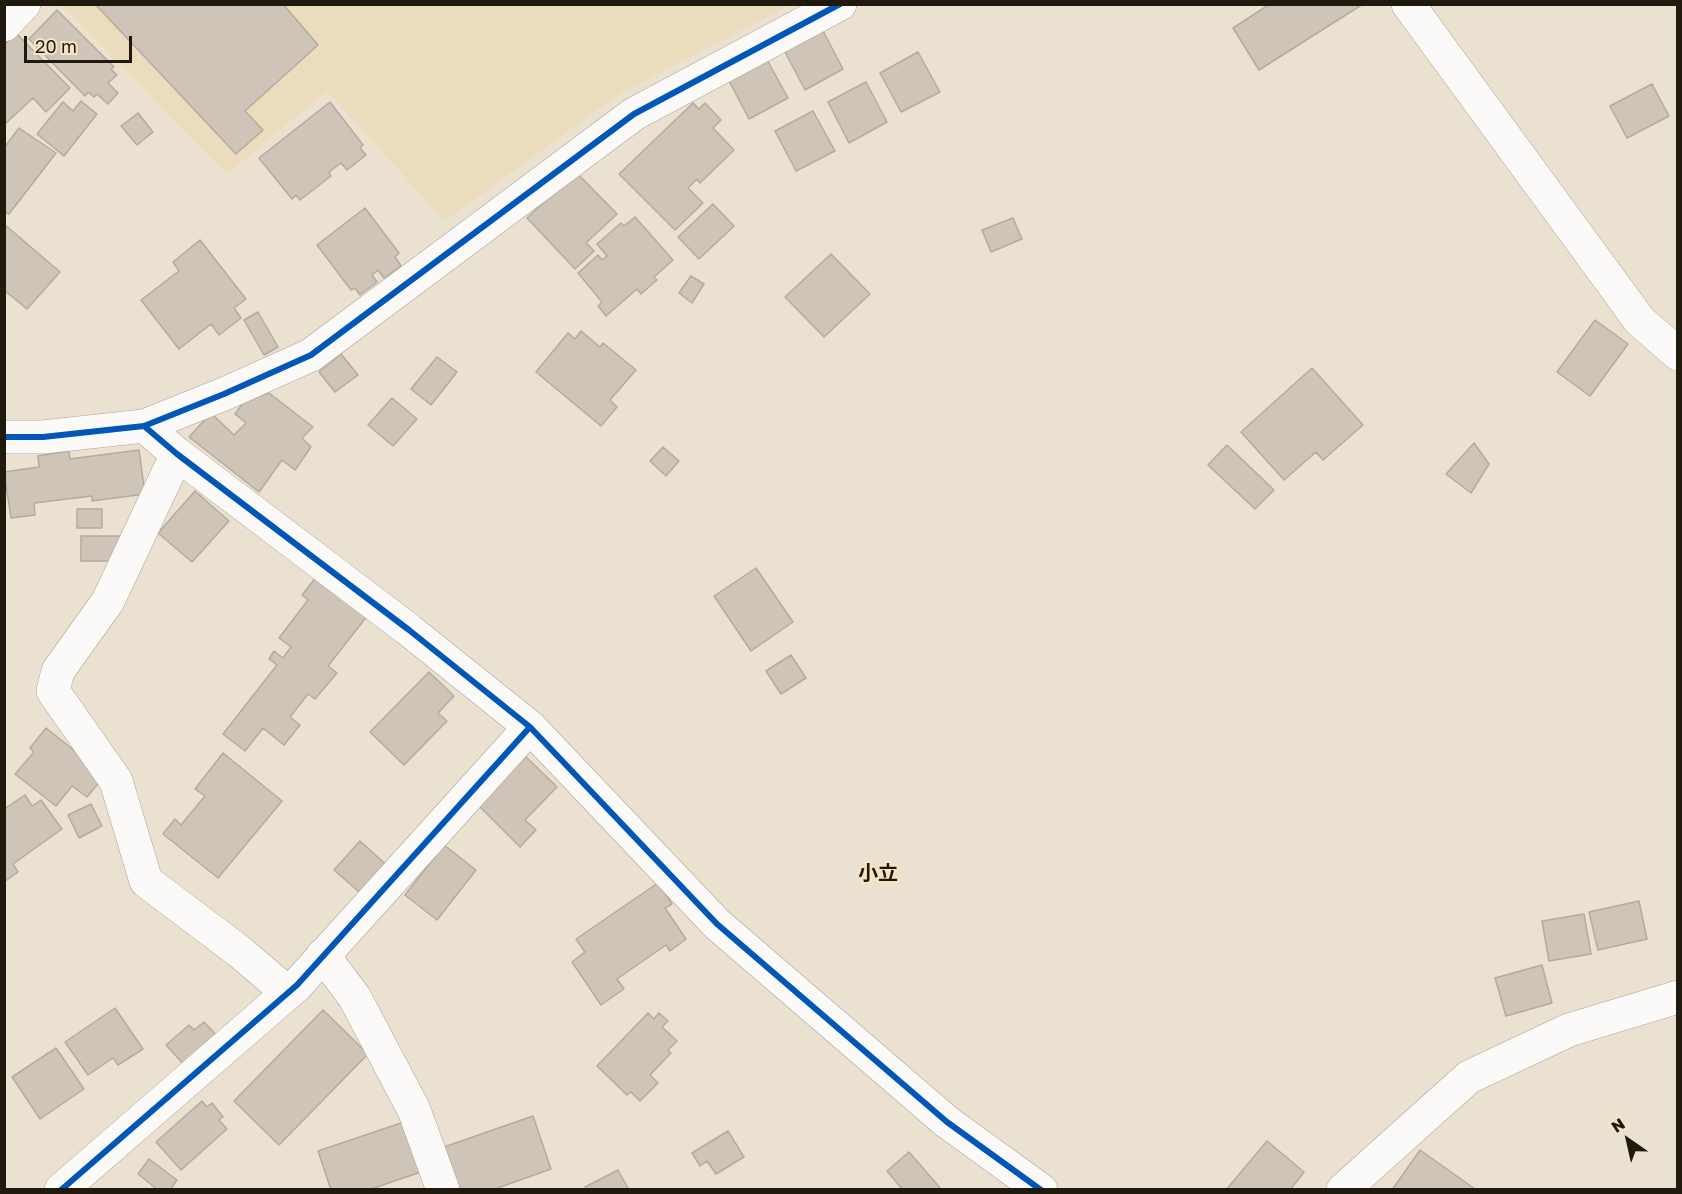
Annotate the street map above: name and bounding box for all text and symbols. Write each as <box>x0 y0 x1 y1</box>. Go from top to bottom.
scale bar <box>27 24 135 62</box>
text: 20 m <box>35 35 77 57</box>
district label: 小立 <box>858 862 898 886</box>
north arrow <box>1598 1110 1658 1170</box>
text: N <box>1607 1113 1629 1137</box>

